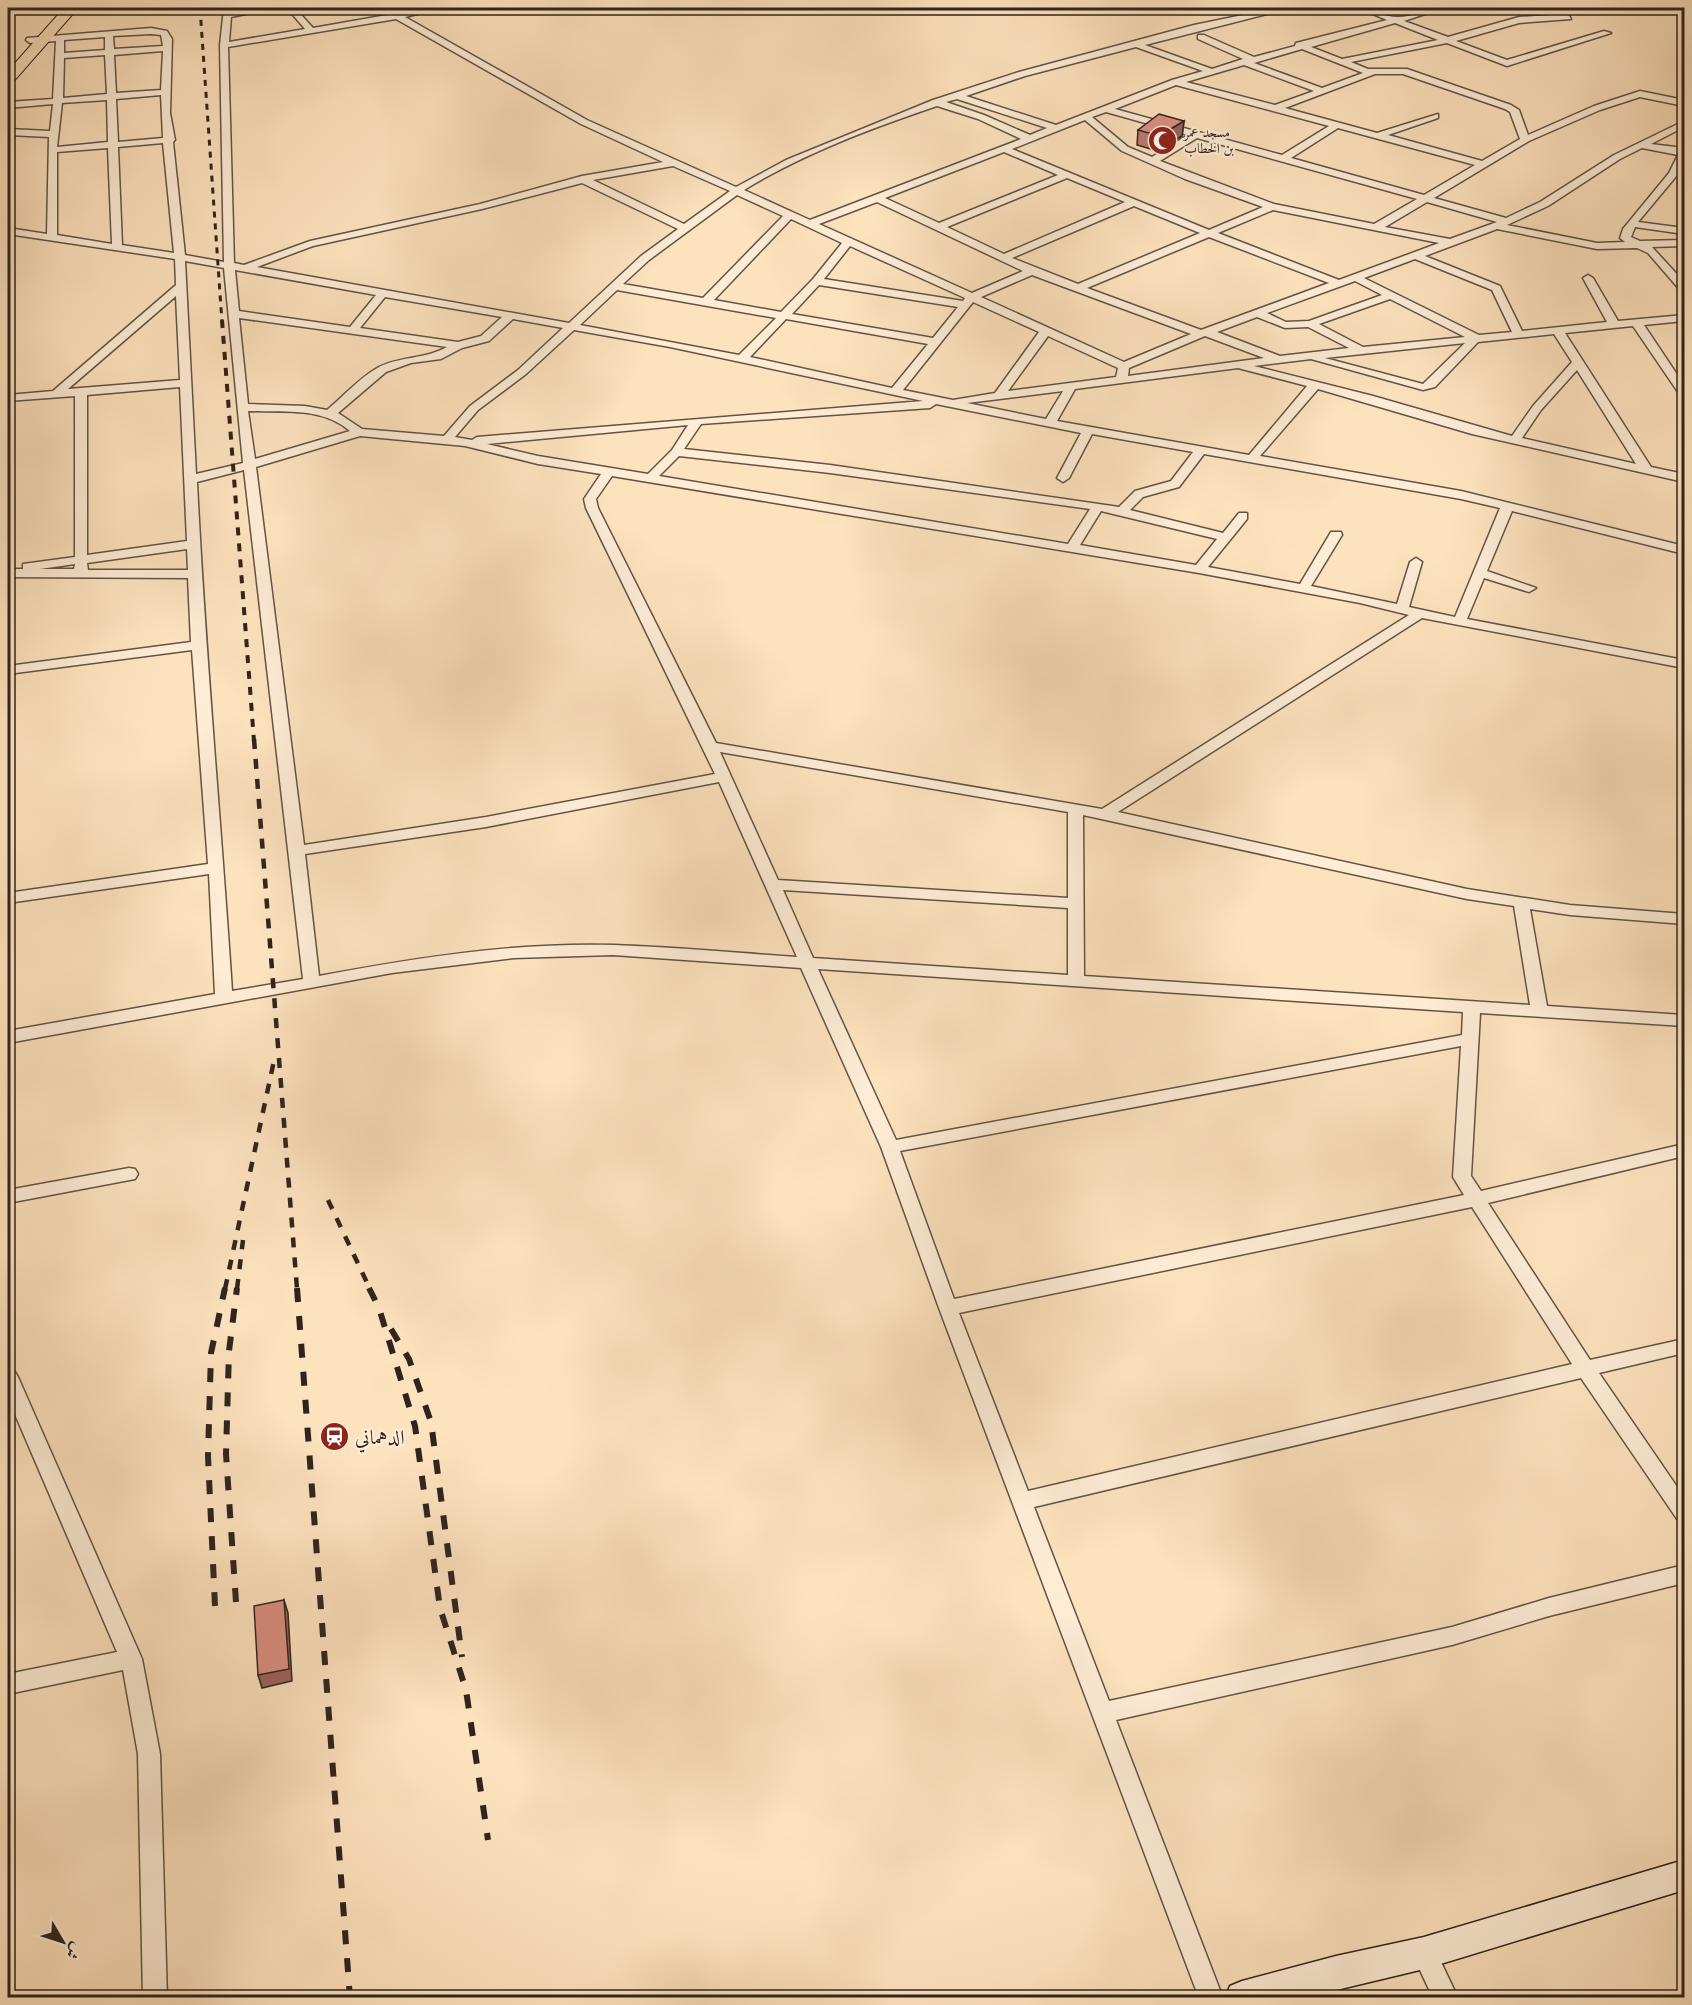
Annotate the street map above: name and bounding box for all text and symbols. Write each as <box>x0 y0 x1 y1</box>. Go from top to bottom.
place label: مسجد عمر بن الخطاب <box>1182 123 1234 157</box>
mosque icon: مسجد عمر بن الخطاب <box>1147 124 1179 156</box>
station icon: الدهماني <box>318 1421 350 1453</box>
place label: الدهماني <box>355 1425 405 1453</box>
north arrow <box>33 1912 93 1972</box>
text: ش <box>62 1939 87 1964</box>

